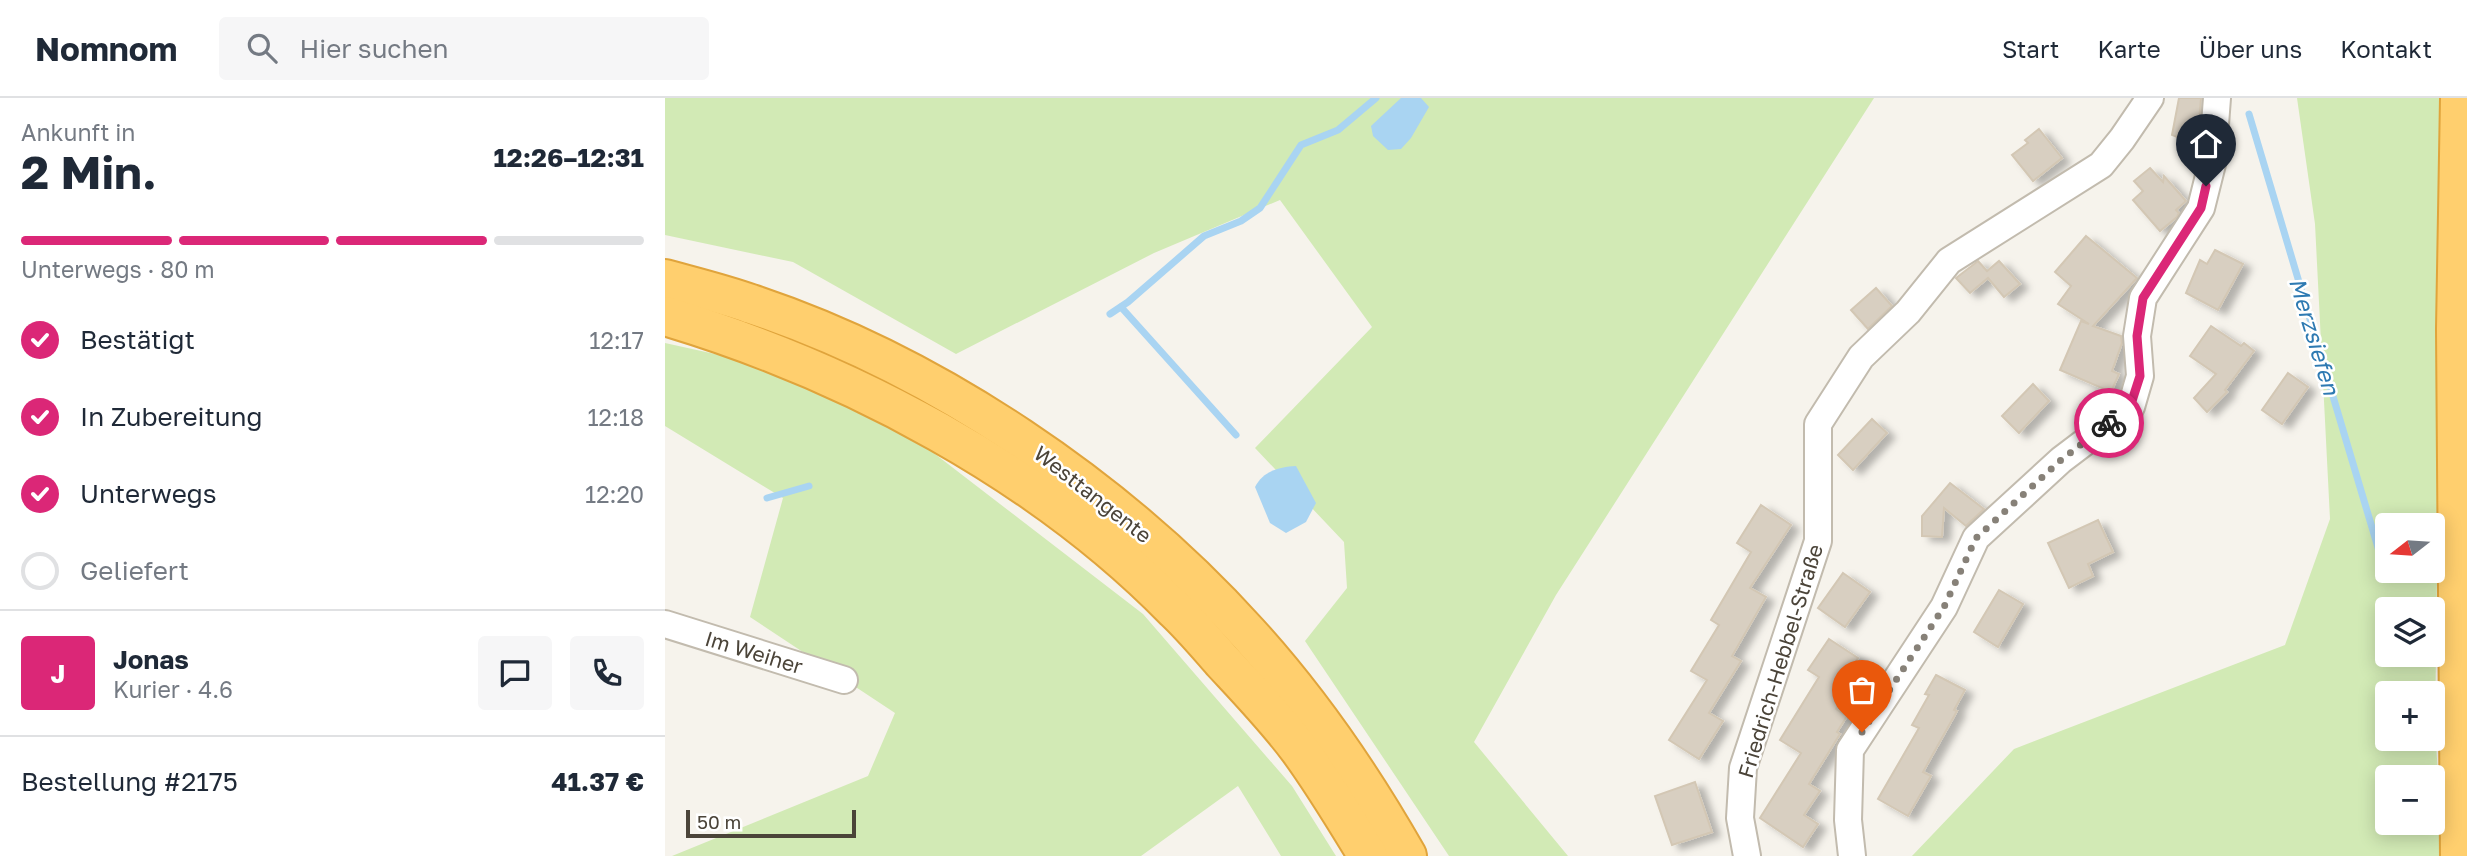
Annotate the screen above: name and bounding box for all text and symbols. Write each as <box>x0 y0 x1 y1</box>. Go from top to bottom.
search box <box>219 17 709 80</box>
text: Nomnom <box>35 29 177 68</box>
icon: search <box>243 29 281 67</box>
text: Hier suchen <box>299 33 449 64</box>
text: Start <box>2002 34 2059 63</box>
text: Karte <box>2097 34 2161 63</box>
text: Über uns <box>2199 34 2302 63</box>
text: Kontakt <box>2340 34 2432 63</box>
pin <box>2176 114 2236 186</box>
text: Ankunft in <box>21 118 136 146</box>
icon: home <box>2187 125 2225 163</box>
text: 12:26–12:31 <box>493 142 644 173</box>
text: 2 Min. <box>21 144 157 199</box>
text: Unterwegs · 80 m <box>21 255 215 283</box>
water label: Merzsiefen <box>2284 274 2346 399</box>
icon: check <box>21 321 59 359</box>
text: Bestätigt <box>80 324 195 355</box>
text: 12:17 <box>589 326 644 354</box>
courier <box>2074 388 2144 458</box>
icon: check <box>21 398 59 436</box>
text: In Zubereitung <box>80 401 263 432</box>
text: 12:18 <box>587 403 644 431</box>
icon: bike <box>2090 404 2128 442</box>
street label: Westtangente <box>1029 440 1157 548</box>
icon: check <box>21 475 59 513</box>
text: Unterwegs <box>80 478 217 509</box>
text: 12:20 <box>585 480 644 508</box>
north arrow <box>2375 513 2445 583</box>
map controls <box>2375 513 2445 835</box>
street label: Friedrich-Hebbel-Straße <box>1732 541 1828 781</box>
text: Geliefert <box>80 555 189 586</box>
button: layers <box>2375 597 2445 667</box>
street label: Im Weiher <box>702 625 806 679</box>
button: chat <box>478 636 552 710</box>
button: phone <box>570 636 644 710</box>
text: Jonas <box>113 644 189 675</box>
text: J <box>51 658 65 689</box>
pin <box>1832 660 1892 732</box>
icon: bag <box>1843 671 1881 709</box>
text: Kurier · 4.6 <box>113 675 233 703</box>
button: + <box>2375 681 2445 751</box>
button: − <box>2375 765 2445 835</box>
text: Bestellung #2175 <box>21 766 238 797</box>
text: 41.37 € <box>551 766 644 797</box>
scale bar <box>686 807 856 839</box>
text: 50 m <box>697 810 741 833</box>

